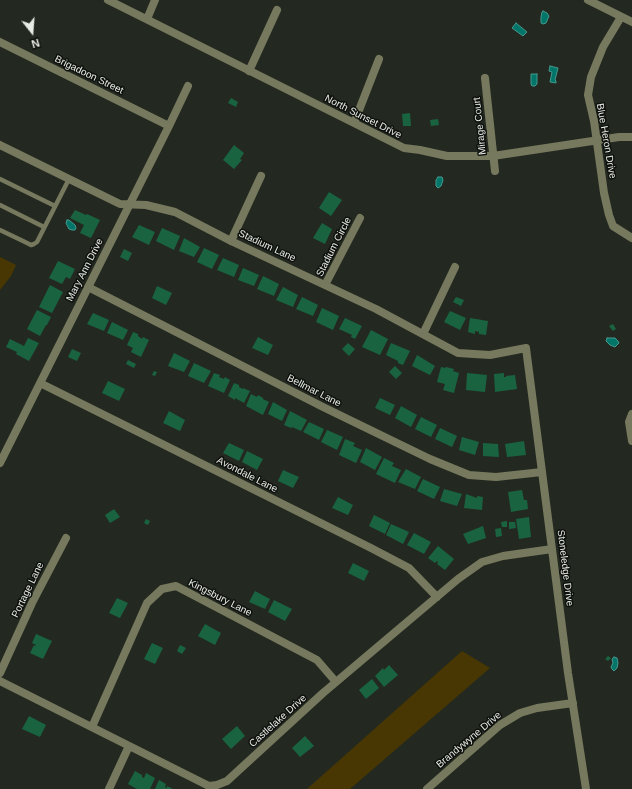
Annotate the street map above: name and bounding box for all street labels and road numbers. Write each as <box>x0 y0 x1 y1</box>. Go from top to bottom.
street label: Brigadoon Street <box>53 53 125 97</box>
street label: North Sunset Drive <box>323 92 403 142</box>
street label: Mirage Court <box>471 97 489 155</box>
street label: Blue Heron Drive <box>593 102 619 180</box>
street label: Stadium Circle <box>314 215 354 279</box>
street label: Stadium Lane <box>237 228 297 264</box>
street label: Mary Ann Drive <box>64 237 106 303</box>
street label: Bellmar Lane <box>285 372 343 410</box>
street label: Avondale Lane <box>215 455 279 495</box>
street label: Stoneledge Drive <box>554 529 576 607</box>
street label: Portage Lane <box>9 560 47 620</box>
street label: Kingsbury Lane <box>186 577 254 619</box>
street label: Castlelake Drive <box>247 692 309 750</box>
street label: Brandywyne Drive <box>434 709 504 771</box>

